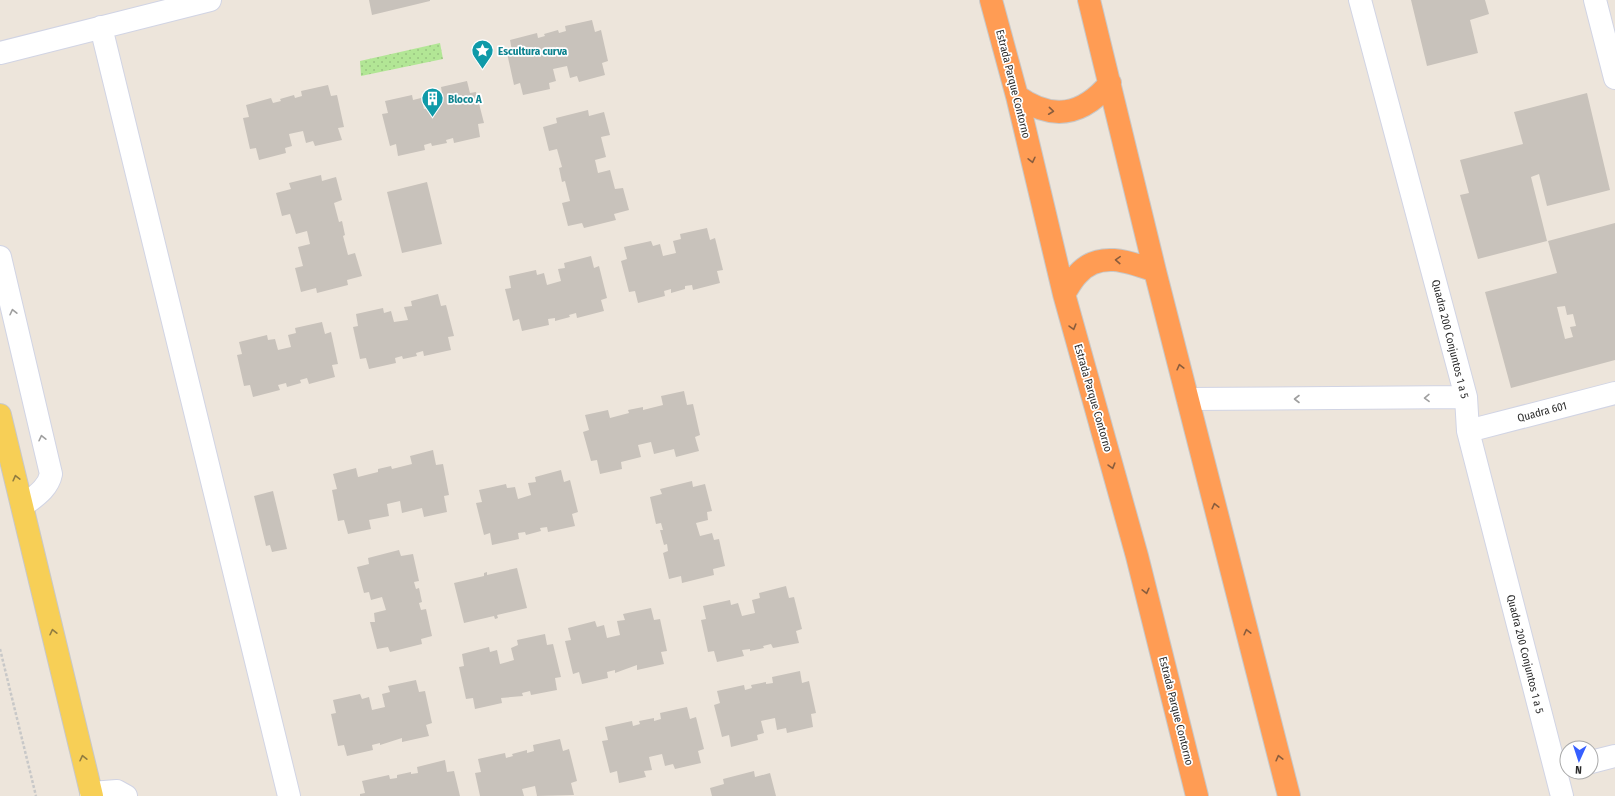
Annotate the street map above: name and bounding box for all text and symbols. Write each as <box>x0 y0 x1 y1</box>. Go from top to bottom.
street label: Estrada Parque Contorno <box>993 28 1033 140</box>
place icon: Escultura curva <box>469 38 495 71</box>
place label: Escultura curva <box>498 45 568 58</box>
building icon: Bloco A <box>420 86 446 119</box>
place label: Bloco A <box>448 93 483 106</box>
one-way arrow <box>1048 106 1055 115</box>
one-way arrow <box>1027 157 1035 163</box>
one-way arrow <box>1115 256 1121 265</box>
street label: Quadra 200 Conjuntos 1 a 5 <box>1429 278 1471 400</box>
one-way arrow <box>9 308 17 315</box>
one-way arrow <box>1068 323 1077 330</box>
street label: Estrada Parque Contorno <box>1071 343 1115 454</box>
one-way arrow <box>1176 363 1184 370</box>
one-way arrow <box>1424 394 1430 402</box>
one-way arrow <box>1294 395 1300 403</box>
street label: Quadra 601 <box>1516 399 1568 425</box>
one-way arrow <box>39 435 47 441</box>
one-way arrow <box>1107 462 1115 469</box>
one-way arrow <box>12 475 20 481</box>
one-way arrow <box>1211 503 1220 510</box>
one-way arrow <box>1141 588 1149 594</box>
street label: Quadra 200 Conjuntos 1 a 5 <box>1504 593 1546 715</box>
one-way arrow <box>49 628 57 635</box>
one-way arrow <box>1243 629 1252 636</box>
street label: Estrada Parque Contorno <box>1156 655 1196 767</box>
north arrow <box>1559 740 1599 780</box>
one-way arrow <box>79 755 87 761</box>
one-way arrow <box>1275 755 1284 762</box>
text: N <box>1575 763 1582 776</box>

